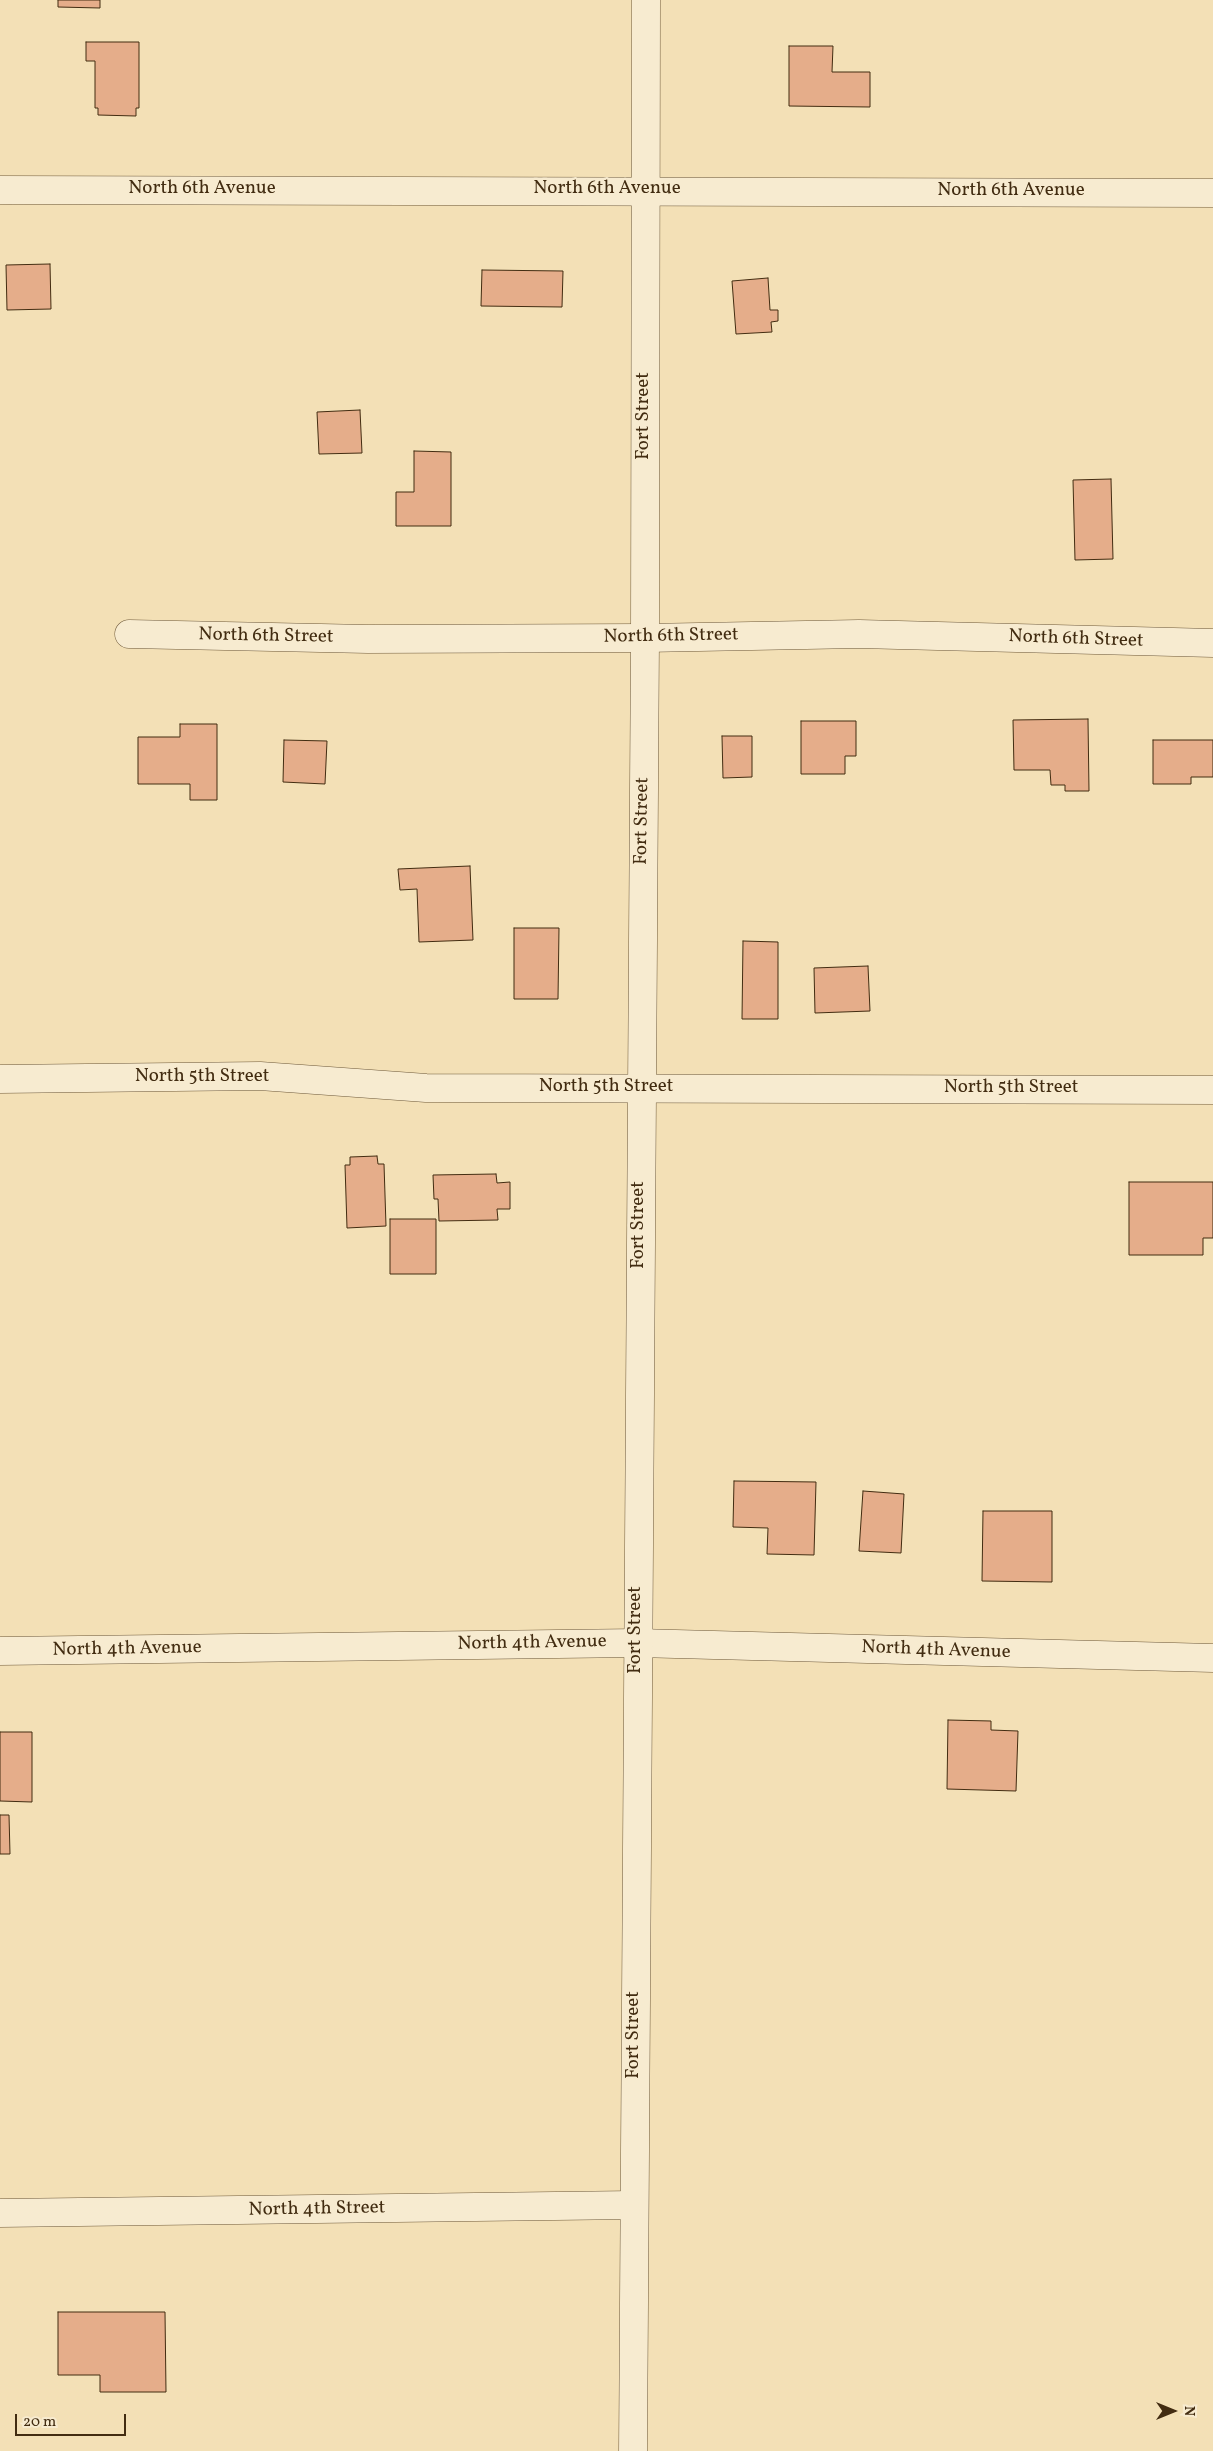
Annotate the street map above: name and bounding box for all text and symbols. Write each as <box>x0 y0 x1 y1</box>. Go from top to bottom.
street label: North 6th Avenue <box>128 179 276 201</box>
street label: North 6th Avenue <box>533 179 681 201</box>
street label: North 6th Avenue <box>937 181 1085 203</box>
street label: Fort Street <box>634 372 656 460</box>
street label: North 6th Street <box>198 624 334 650</box>
street label: North 6th Street <box>603 624 739 650</box>
street label: North 6th Street <box>1008 626 1144 654</box>
street label: Fort Street <box>631 777 655 865</box>
street label: North 5th Street <box>135 1067 269 1089</box>
street label: North 5th Street <box>539 1077 673 1099</box>
street label: North 5th Street <box>944 1078 1078 1100</box>
street label: Fort Street <box>629 1181 651 1269</box>
street label: Fort Street <box>626 1586 648 1674</box>
street label: North 4th Avenue <box>457 1631 607 1657</box>
street label: North 4th Avenue <box>52 1637 202 1663</box>
street label: North 4th Avenue <box>861 1637 1011 1665</box>
street label: Fort Street <box>624 1991 646 2079</box>
street label: North 4th Street <box>248 2197 386 2223</box>
north arrow <box>1148 2386 1198 2436</box>
scale bar <box>18 2404 129 2436</box>
text: N <box>1179 2406 1198 2416</box>
text: 20 m <box>23 2412 56 2433</box>

